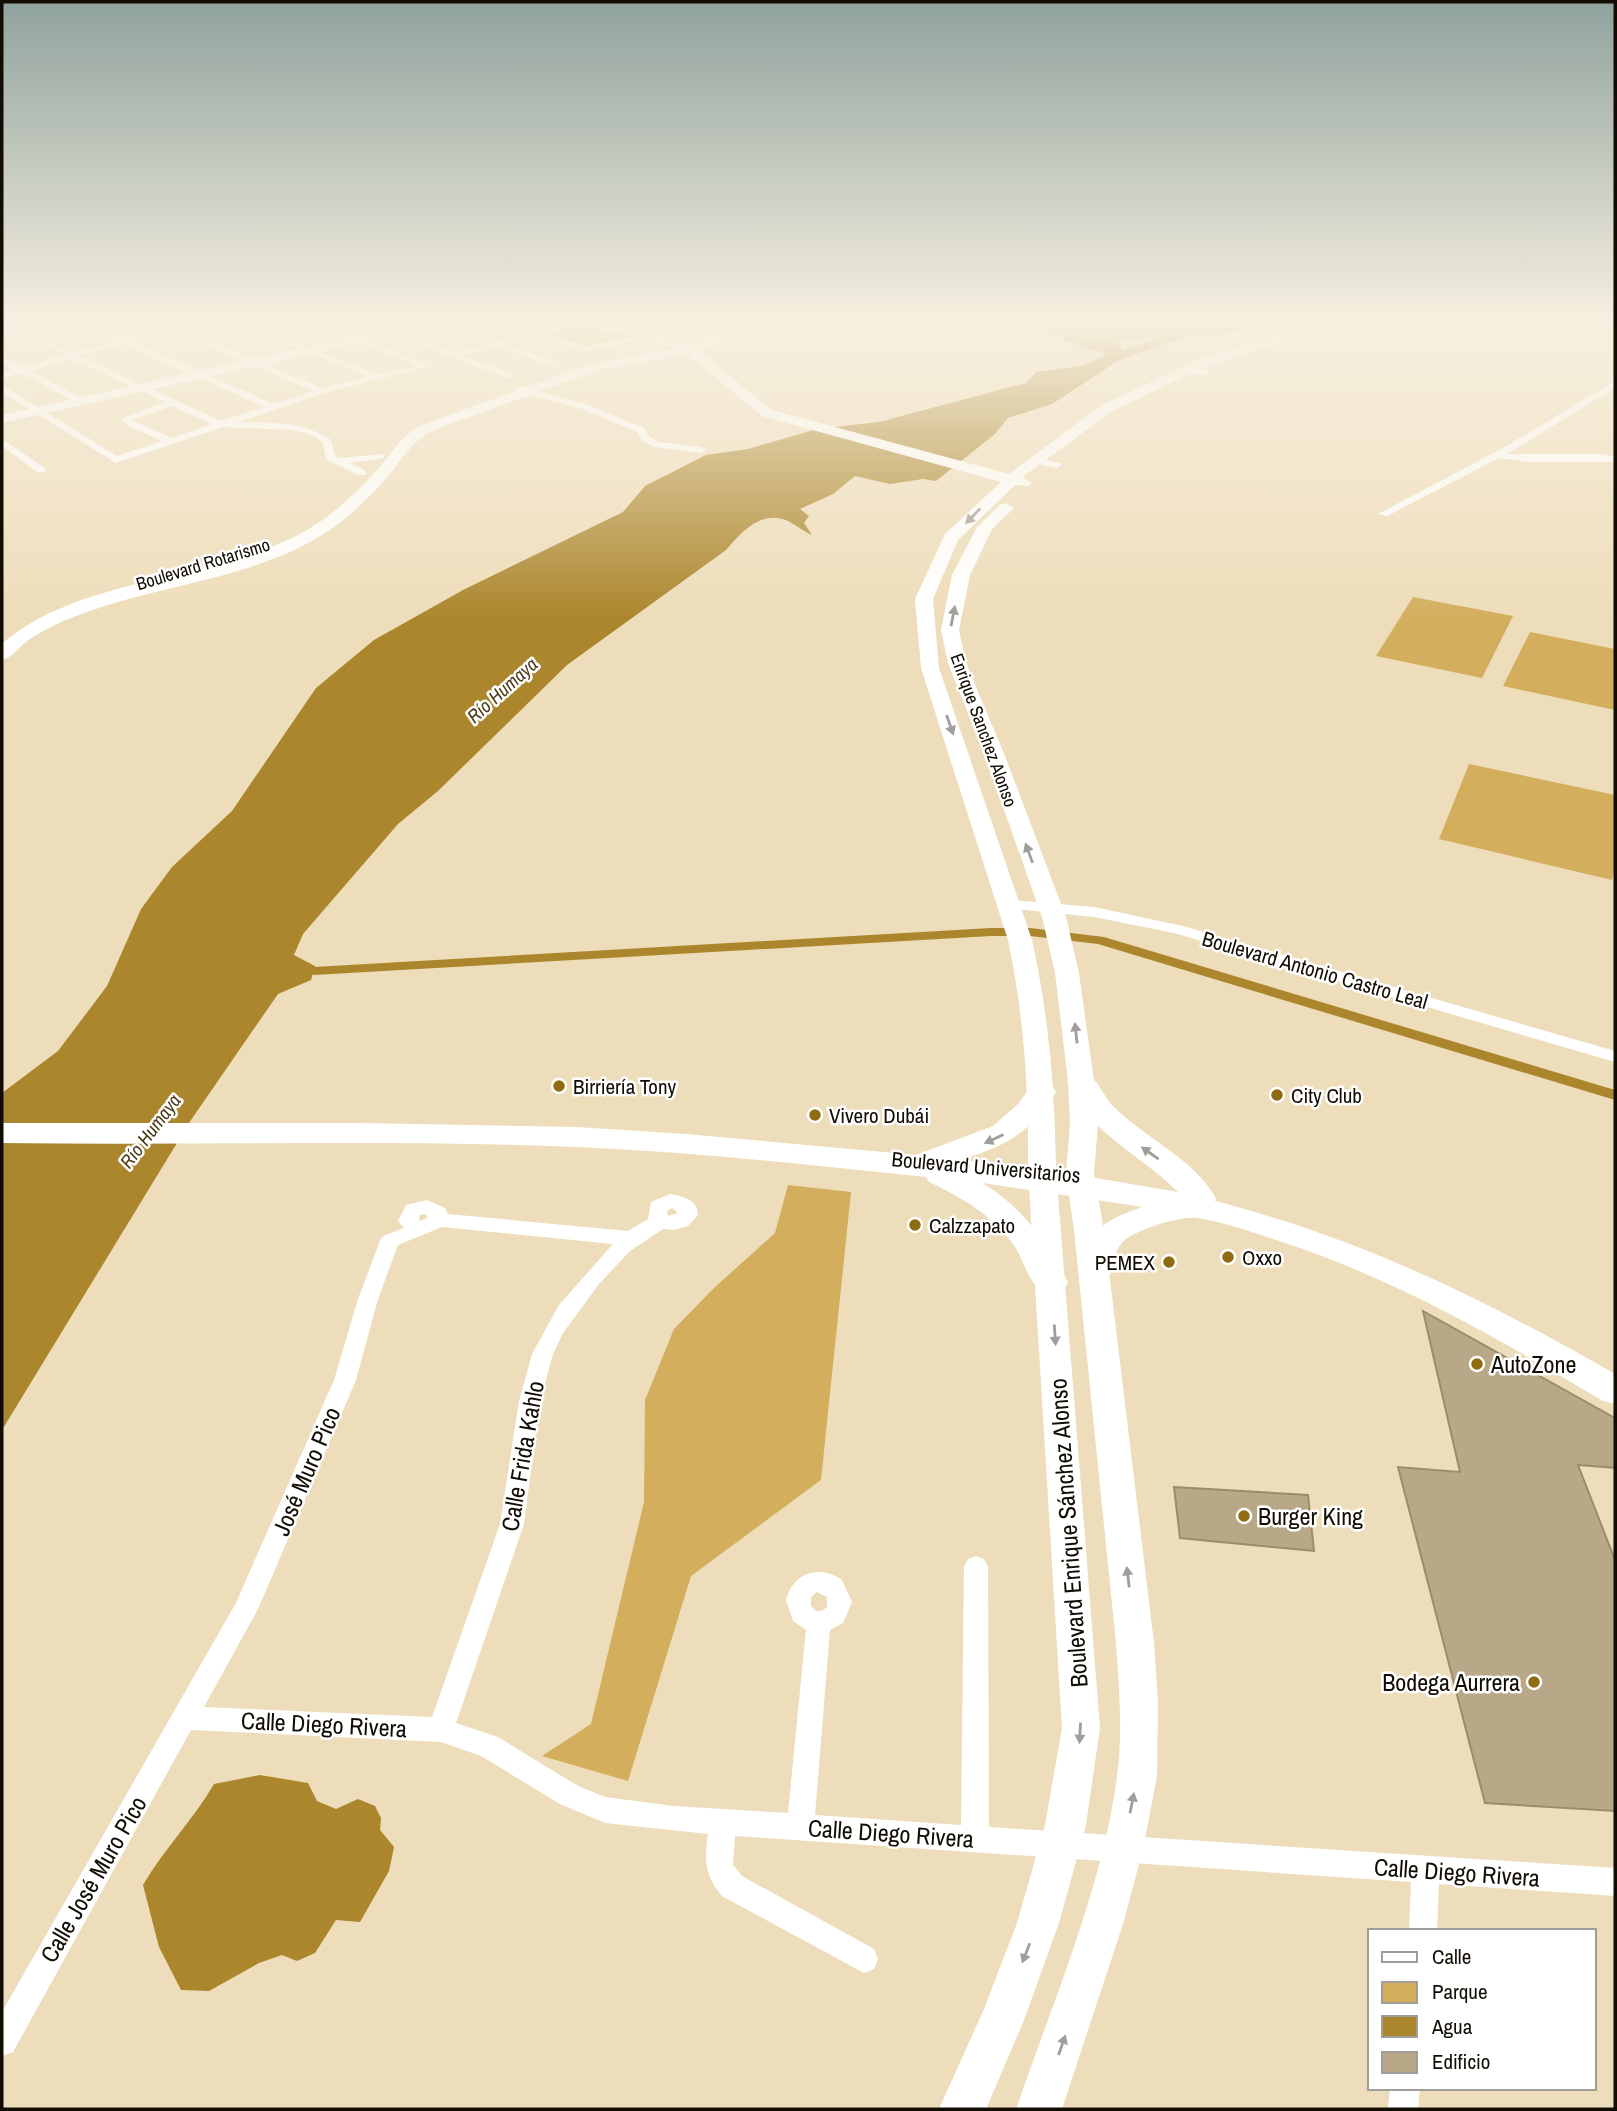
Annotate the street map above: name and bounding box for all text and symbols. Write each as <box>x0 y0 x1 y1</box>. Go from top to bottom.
one-way arrow <box>965 507 981 524</box>
street label: Boulevard Rotarismo <box>133 532 273 596</box>
one-way arrow <box>947 605 958 627</box>
street label: Enrique Sanchez Alonso <box>945 650 1023 810</box>
water label: Río Humaya <box>461 651 543 729</box>
one-way arrow <box>945 715 956 736</box>
one-way arrow <box>1023 843 1034 864</box>
street label: Boulevard Antonio Castro Leal <box>1199 924 1431 1016</box>
one-way arrow <box>1070 1021 1081 1043</box>
place label: Birriería Tony <box>573 1072 676 1101</box>
marker: Birriería Tony <box>551 1078 567 1094</box>
place label: City Club <box>1291 1081 1362 1110</box>
marker: City Club <box>1269 1087 1285 1103</box>
water label: Río Humaya <box>114 1088 187 1173</box>
place label: Vivero Dubái <box>829 1101 929 1130</box>
marker: Vivero Dubái <box>807 1107 823 1123</box>
one-way arrow <box>984 1133 1004 1145</box>
street label: Boulevard Universitarios <box>890 1144 1082 1190</box>
one-way arrow <box>1141 1146 1159 1160</box>
place label: Calzzapato <box>929 1211 1015 1240</box>
marker: Calzzapato <box>907 1217 923 1233</box>
place label: Oxxo <box>1242 1243 1282 1272</box>
place label: PEMEX <box>1095 1248 1156 1277</box>
marker: Oxxo <box>1220 1249 1236 1265</box>
marker: PEMEX <box>1161 1254 1177 1270</box>
one-way arrow <box>1050 1324 1061 1346</box>
place label: AutoZone <box>1490 1348 1576 1380</box>
marker: AutoZone <box>1469 1356 1485 1372</box>
street label: Boulevard Enrique Sánchez Alonso <box>1041 1377 1095 1689</box>
street label: Calle Frida Kahlo <box>493 1378 551 1534</box>
street label: José Muro Pico <box>265 1402 347 1540</box>
place label: Burger King <box>1258 1500 1363 1532</box>
marker: Burger King <box>1236 1508 1252 1524</box>
one-way arrow <box>1122 1566 1133 1588</box>
place label: Bodega Aurrera <box>1382 1666 1520 1698</box>
marker: Bodega Aurrera <box>1526 1674 1542 1690</box>
street label: Calle Diego Rivera <box>240 1704 408 1744</box>
one-way arrow <box>1075 1722 1086 1744</box>
street label: Calle José Muro Pico <box>32 1790 154 1968</box>
one-way arrow <box>1126 1792 1137 1814</box>
street label: Calle Diego Rivera <box>807 1811 975 1855</box>
street label: Calle Diego Rivera <box>1373 1850 1541 1894</box>
legend <box>1368 1929 1596 2090</box>
text: Calle <box>1432 1942 1471 1971</box>
one-way arrow <box>1020 1943 1031 1964</box>
text: Parque <box>1432 1977 1488 2006</box>
text: Agua <box>1431 2012 1473 2041</box>
one-way arrow <box>1057 2034 1068 2055</box>
text: Edificio <box>1432 2047 1490 2076</box>

